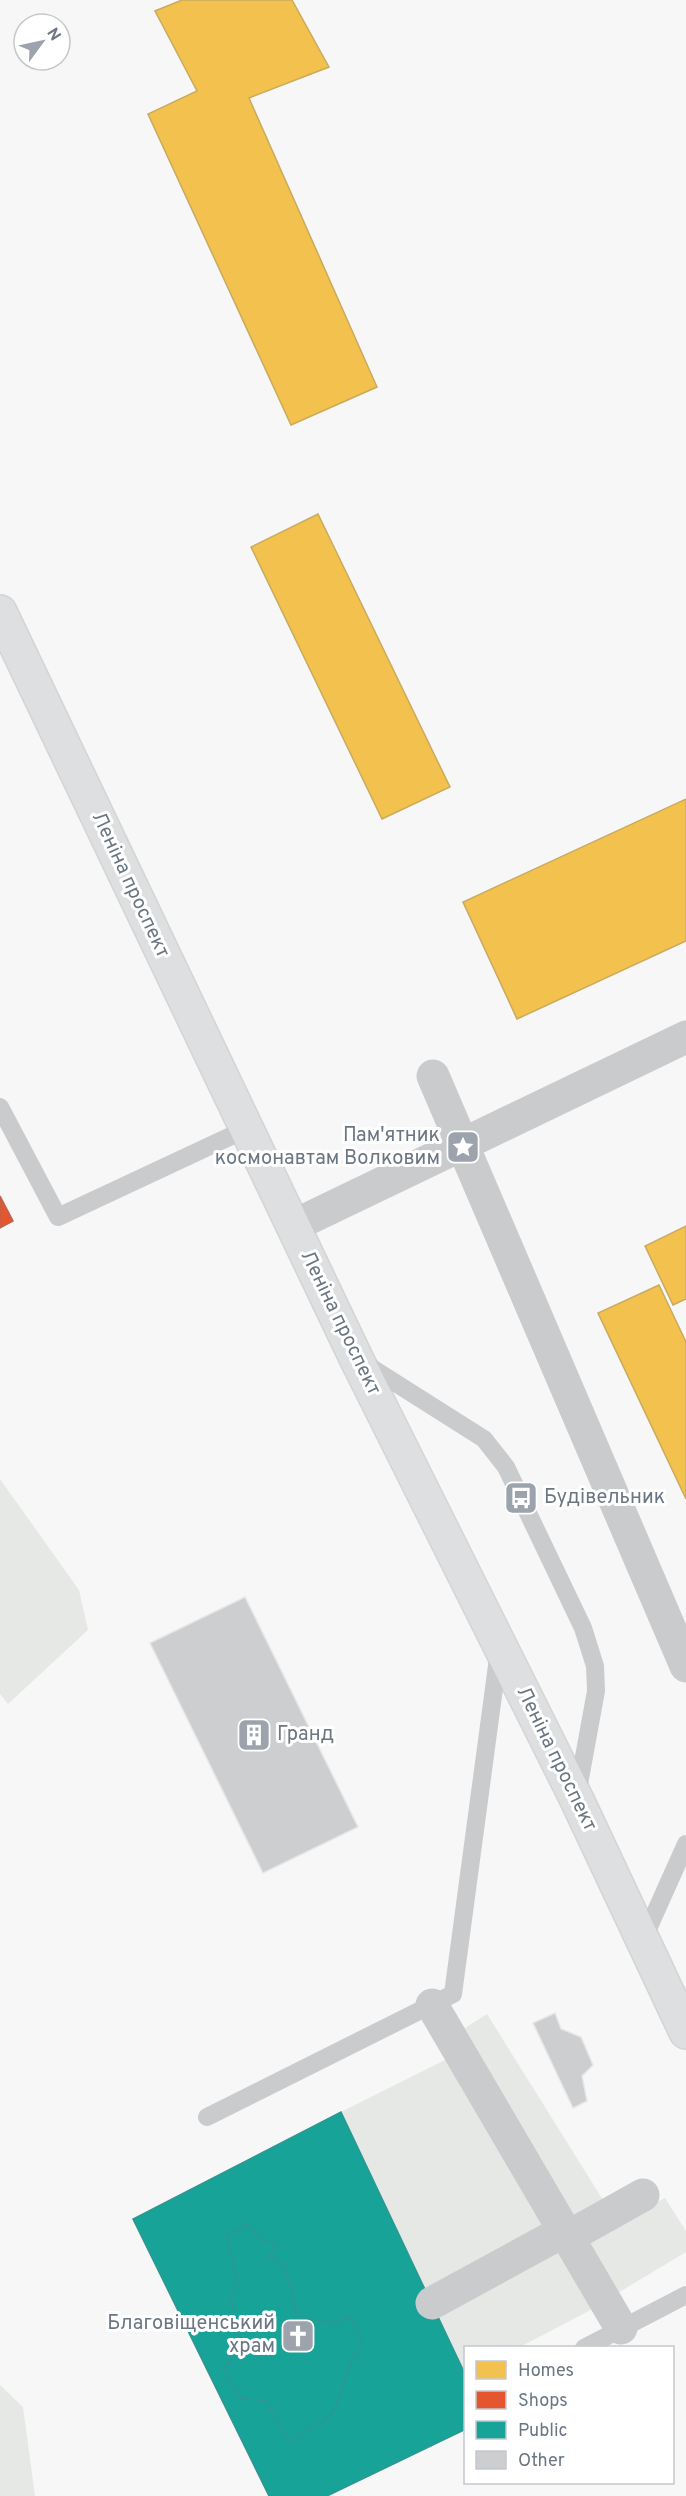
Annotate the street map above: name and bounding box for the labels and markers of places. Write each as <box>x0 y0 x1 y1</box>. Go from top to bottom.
place label: Пам'ятник космонавтам Волковим <box>215 1123 440 1172</box>
place icon: Пам'ятник космонавтам Волковим <box>445 1129 481 1165</box>
bus stop icon: Будівельник <box>503 1480 539 1516</box>
place label: Будівельник <box>544 1485 665 1511</box>
building icon: Гранд <box>236 1717 272 1753</box>
place label: Гранд <box>277 1722 334 1748</box>
place label: Благовіщенський храм <box>107 2311 275 2360</box>
church icon: Благовіщенський храм <box>280 2318 316 2354</box>

